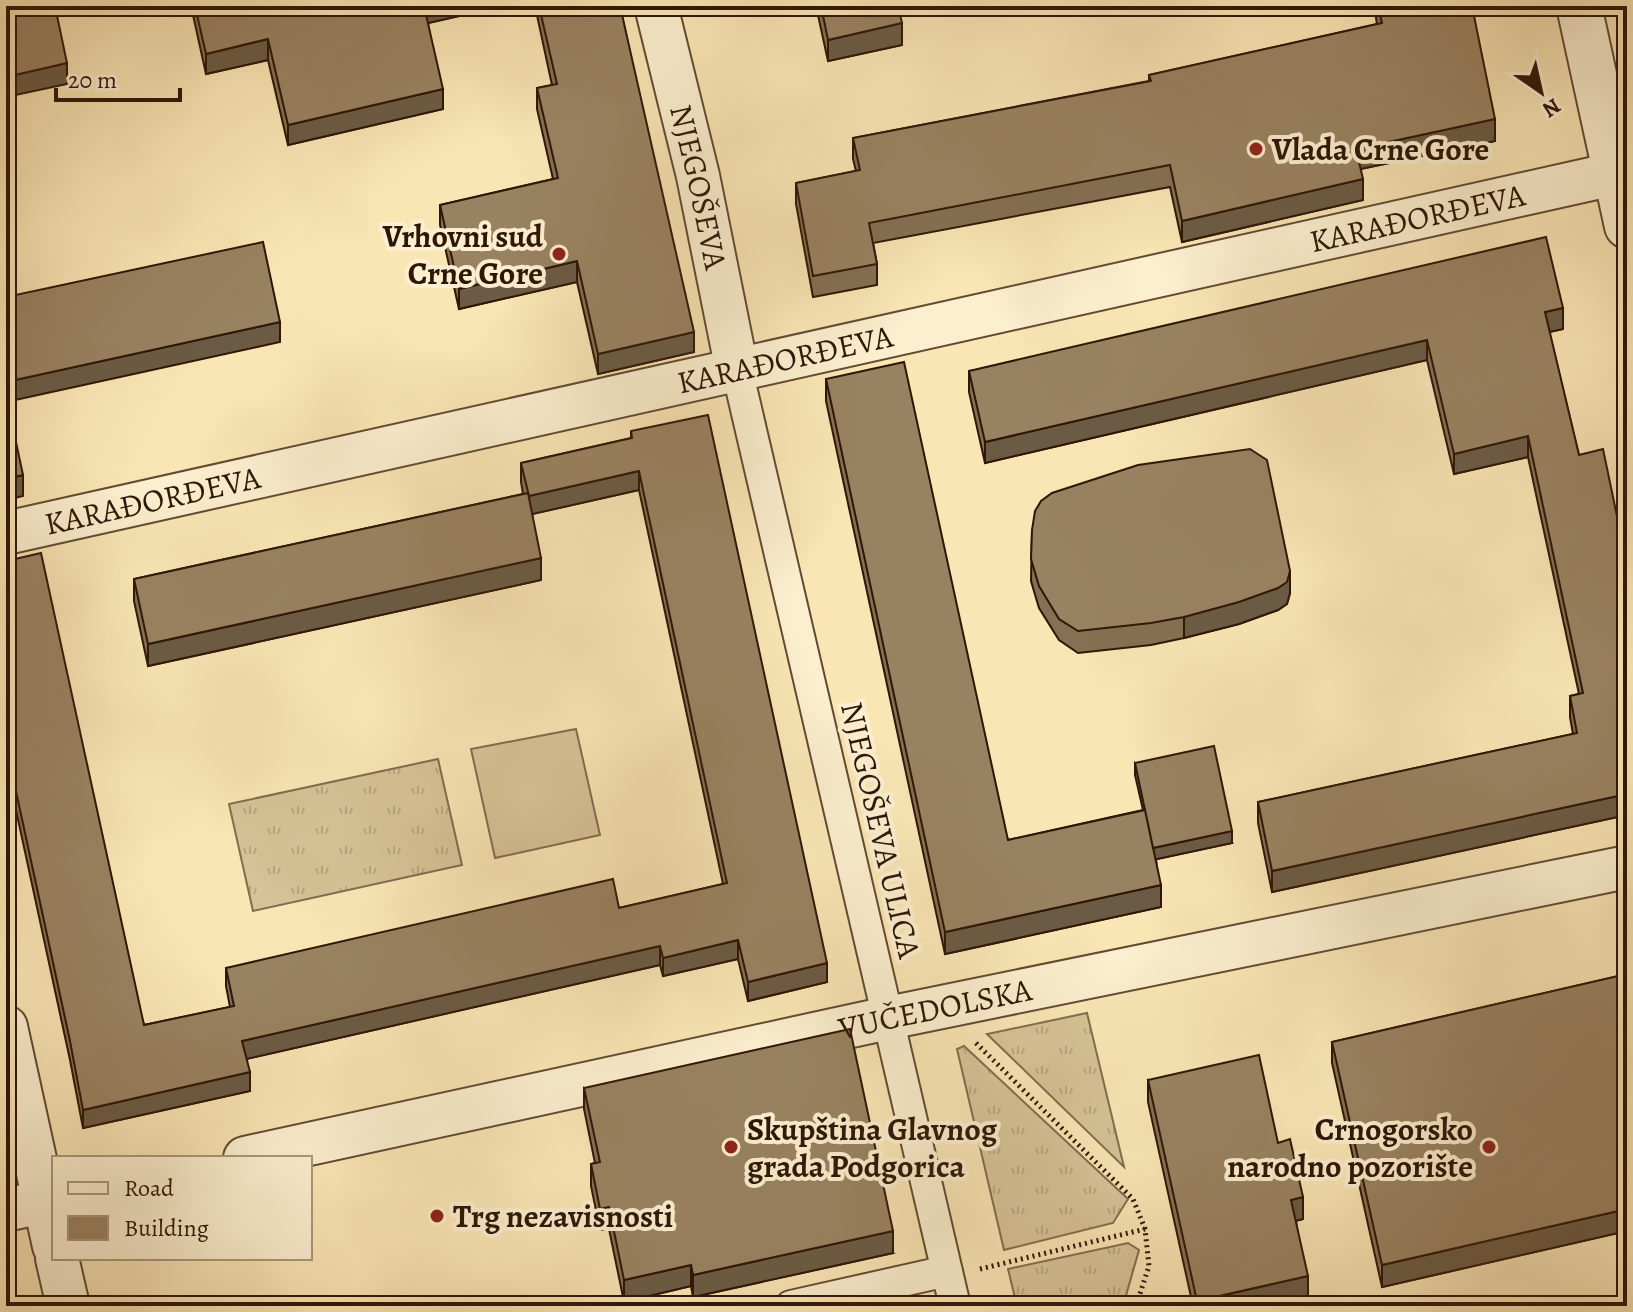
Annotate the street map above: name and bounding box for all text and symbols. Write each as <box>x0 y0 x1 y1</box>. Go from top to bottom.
scale bar <box>56 52 180 102</box>
north arrow <box>1501 52 1581 132</box>
text: 20 m <box>68 64 117 96</box>
text: N <box>1537 91 1567 125</box>
street label: NJEGOŠEVA <box>659 100 738 274</box>
place label: Vlada Crne Gore <box>1271 127 1489 171</box>
marker: Vlada Crne Gore <box>1247 140 1265 158</box>
street label: KARAĐORĐEVA <box>1305 172 1531 263</box>
place label: Vrhovni sud Crne Gore <box>382 214 544 295</box>
marker: Vrhovni sud Crne Gore <box>550 245 568 263</box>
street label: KARAĐORĐEVA <box>673 313 898 404</box>
street label: KARAĐORĐEVA <box>40 455 266 546</box>
street label: NJEGOŠEVA ULICA <box>830 698 932 964</box>
street label: VUČEDOLSKA <box>833 967 1037 1050</box>
place label: Skupština Glavnog grada Podgorica <box>747 1107 998 1188</box>
place label: Crnogorsko narodno pozorište <box>1227 1107 1473 1188</box>
marker: Skupština Glavnog grada Podgorica <box>722 1138 740 1156</box>
marker: Crnogorsko narodno pozorište <box>1480 1138 1498 1156</box>
legend <box>52 1156 312 1260</box>
text: Road <box>124 1172 174 1204</box>
place label: Trg nezavisnosti <box>453 1194 673 1238</box>
marker: Trg nezavisnosti <box>428 1207 446 1225</box>
text: Building <box>124 1212 209 1244</box>

